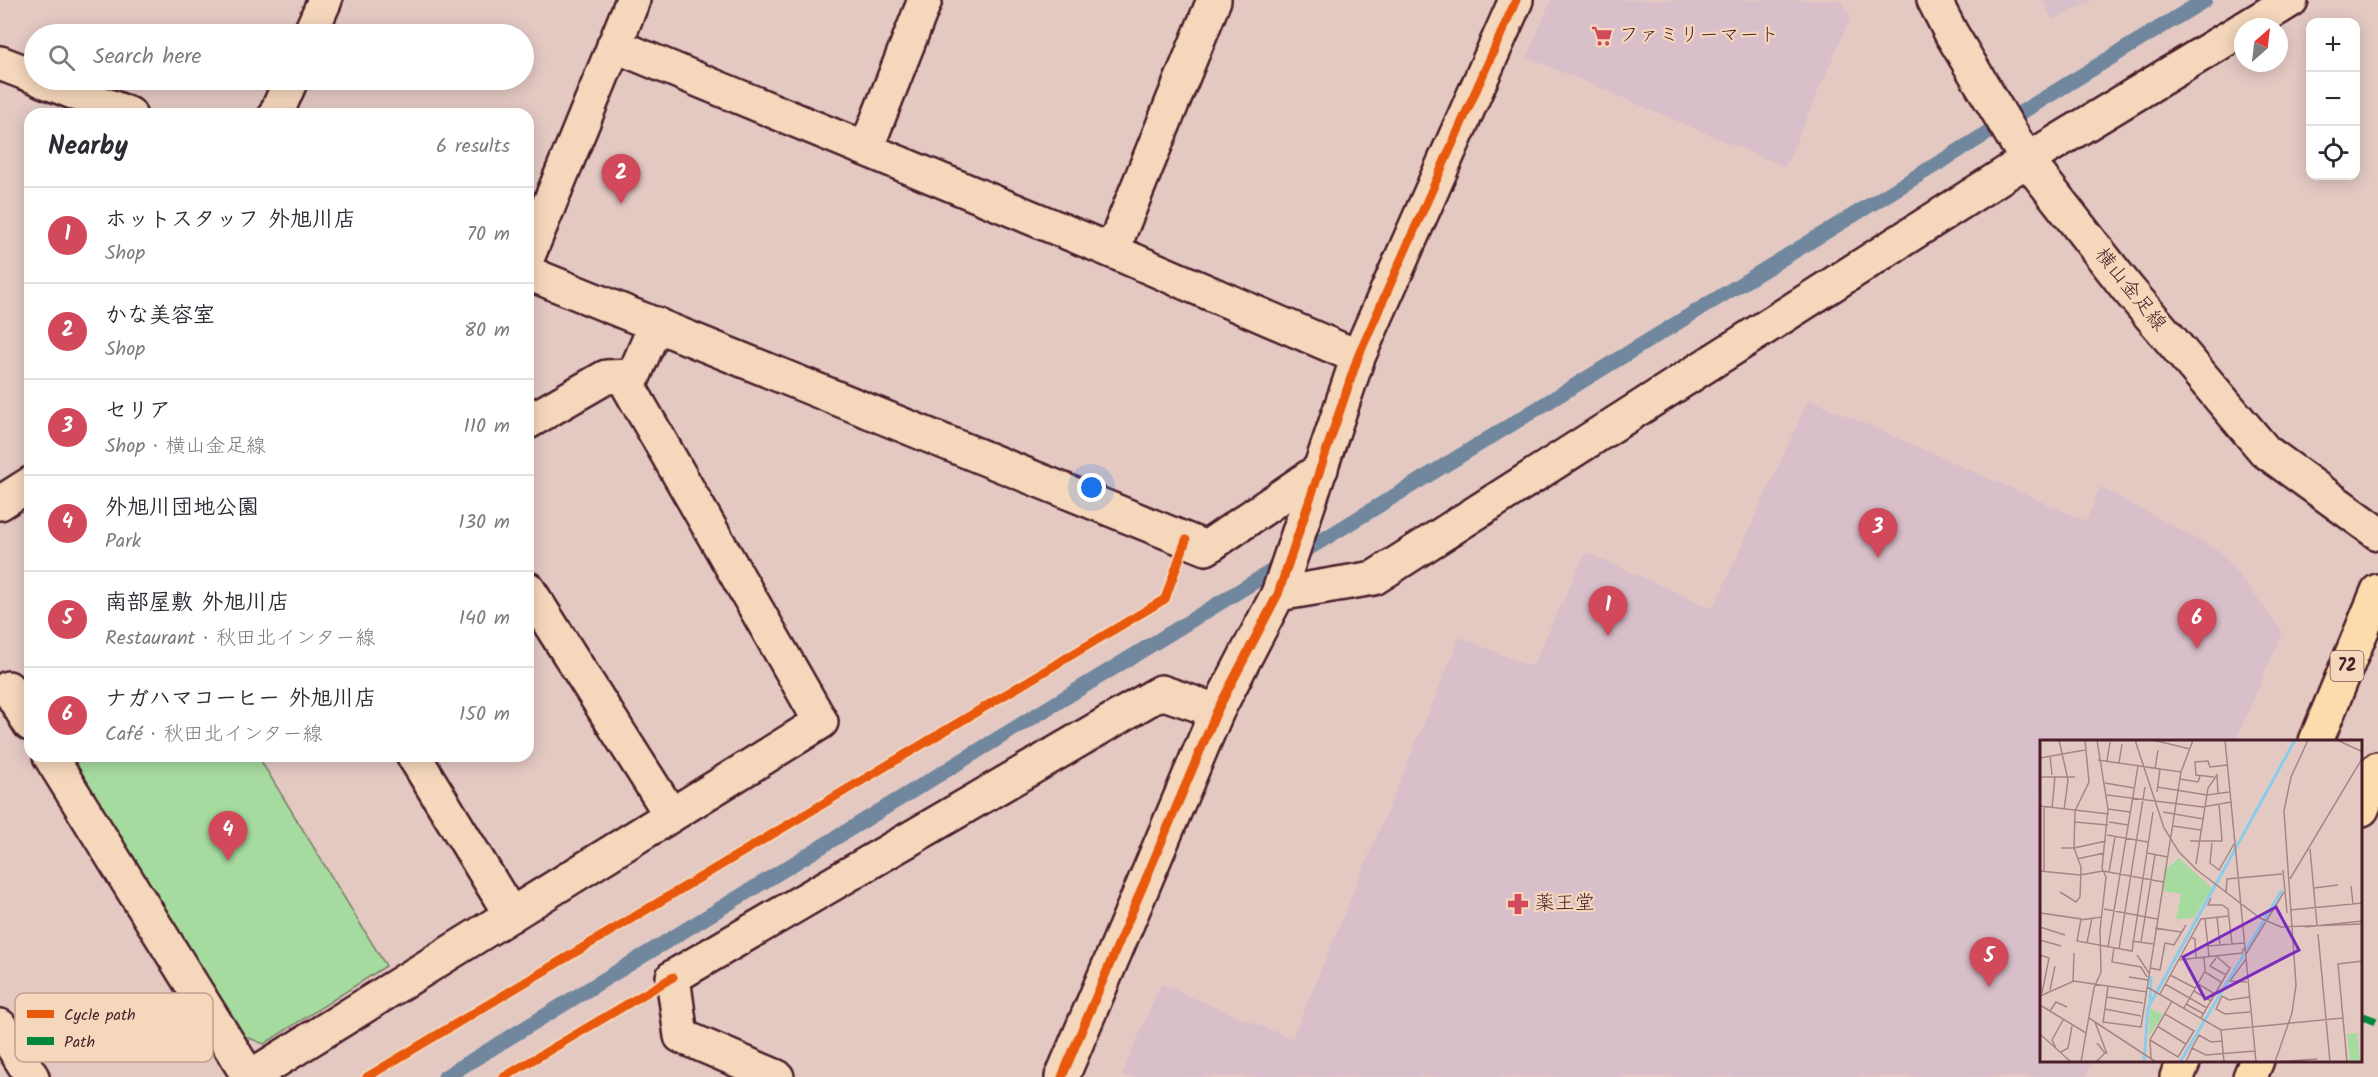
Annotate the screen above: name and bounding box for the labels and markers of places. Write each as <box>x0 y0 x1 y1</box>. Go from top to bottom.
place label: ファミリーマート <box>1619 20 1779 52</box>
supermarket icon: ファミリーマート <box>1590 24 1614 48</box>
pin: 2 <box>602 154 640 204</box>
pin: 3 <box>1858 508 1898 558</box>
pin: 1 <box>1588 586 1628 636</box>
pin: 6 <box>2178 600 2216 649</box>
pin: 4 <box>208 812 248 861</box>
place label: 薬王堂 <box>1535 888 1595 920</box>
pharmacy icon: 薬王堂 <box>1506 892 1530 916</box>
pin: 5 <box>1970 938 2008 987</box>

